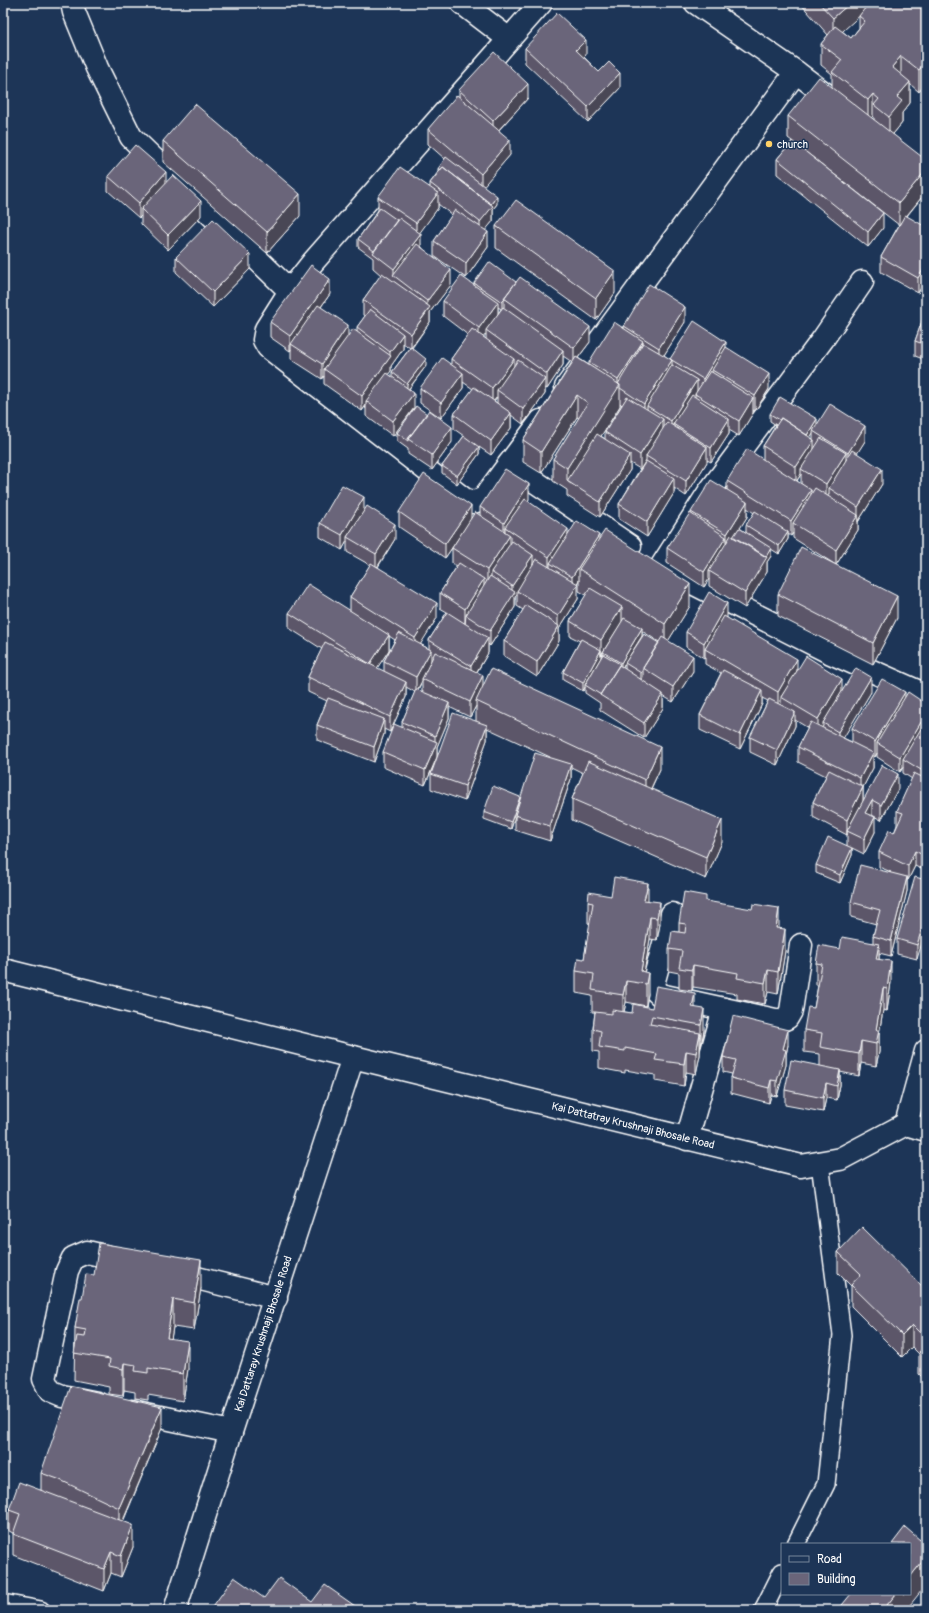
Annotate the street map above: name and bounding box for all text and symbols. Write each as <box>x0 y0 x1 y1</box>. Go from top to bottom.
place label: church <box>777 138 808 151</box>
marker: church <box>764 139 774 149</box>
street label: Kai Dattatray Krushnaji Bhosale Road <box>550 1099 716 1151</box>
street label: Kai Dattaray Krushnaji Bhosale Road <box>232 1254 294 1413</box>
legend <box>781 1543 911 1595</box>
text: Road <box>817 1552 842 1567</box>
text: Building <box>817 1572 856 1587</box>

